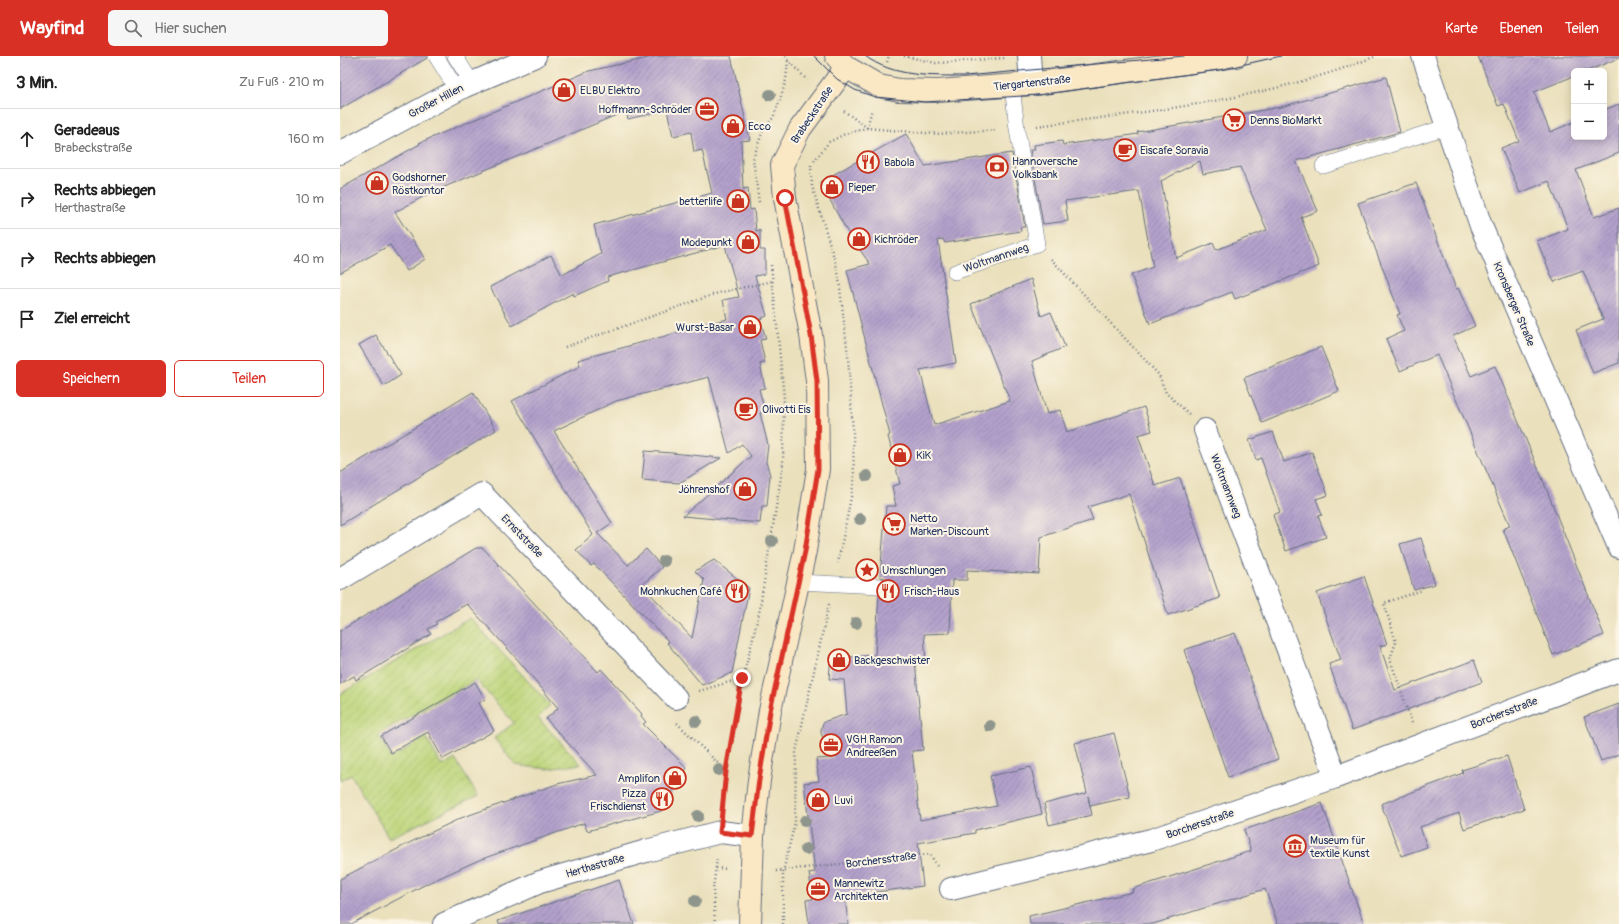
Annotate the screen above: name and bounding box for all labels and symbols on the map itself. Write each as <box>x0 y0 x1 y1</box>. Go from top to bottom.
street label: Tiergartenstraße <box>993 72 1072 94</box>
shop icon: ELBU Elektro <box>551 77 577 103</box>
street label: Großer Hillen <box>406 81 466 121</box>
street label: Brabeckstraße <box>788 83 836 146</box>
place label: ELBU Elektro <box>580 84 640 97</box>
office icon: Hoffmann-Schröder <box>694 96 720 122</box>
place label: Hoffmann-Schröder <box>598 103 692 116</box>
supermarket icon: Denns BioMarkt <box>1221 107 1247 133</box>
shop icon: Ecco <box>720 113 746 139</box>
place label: Denns BioMarkt <box>1250 114 1322 127</box>
place label: Ecco <box>748 120 771 133</box>
cafe icon: Eiscafe Soravia <box>1112 137 1138 163</box>
place label: Eiscafe Soravia <box>1140 144 1208 157</box>
restaurant icon: Babola <box>855 149 881 175</box>
bank icon: Hannoversche Volksbank <box>984 154 1010 180</box>
place label: Hannoversche Volksbank <box>1012 155 1078 181</box>
place label: Babola <box>884 156 914 169</box>
shop icon: Godshorner Röstkontor <box>364 170 390 196</box>
place label: Godshorner Röstkontor <box>392 171 446 197</box>
shop icon: Pieper <box>819 174 845 200</box>
place label: Pieper <box>848 181 876 194</box>
shop icon: betterlife <box>725 188 751 214</box>
route start <box>776 189 794 207</box>
place label: betterlife <box>679 195 723 208</box>
shop icon: Kichröder <box>846 226 872 252</box>
shop icon: Modepunkt <box>735 229 761 255</box>
place label: Kichröder <box>874 233 918 246</box>
place label: Modepunkt <box>681 236 733 249</box>
street label: Woltmannweg <box>962 241 1031 275</box>
street label: Kronsberger Straße <box>1490 260 1538 349</box>
shop icon: Wurst-Basar <box>737 314 763 340</box>
place label: Wurst-Basar <box>676 321 734 334</box>
cafe icon: Olivotti Eis <box>733 396 759 422</box>
place label: Olivotti Eis <box>762 403 811 416</box>
shop icon: KiK <box>887 442 913 468</box>
place label: KiK <box>916 449 932 462</box>
street label: Woltmannweg <box>1208 452 1244 520</box>
shop icon: Jöhrenshof <box>732 476 758 502</box>
place label: Jöhrenshof <box>678 483 731 496</box>
supermarket icon: Netto Marken-Discount <box>881 511 907 537</box>
street label: Ernststraße <box>498 512 546 561</box>
place label: Netto Marken-Discount <box>910 512 990 538</box>
place icon: Umschlungen <box>854 557 880 583</box>
place label: Umschlungen <box>882 564 946 577</box>
restaurant icon: Mohnkuchen Café <box>724 578 750 604</box>
restaurant icon: Frisch-Haus <box>875 578 901 604</box>
place label: Mohnkuchen Café <box>640 585 722 598</box>
place label: Frisch-Haus <box>904 585 959 598</box>
shop icon: Backgeschwister <box>826 647 852 673</box>
place label: Backgeschwister <box>854 654 930 667</box>
route end <box>733 669 751 687</box>
street label: Borchersstraße <box>1469 694 1540 732</box>
office icon: VGH Ramon Andreeßen <box>818 732 844 758</box>
place label: VGH Ramon Andreeßen <box>846 733 902 759</box>
shop icon: Amplifon <box>662 765 688 791</box>
place label: Amplifon <box>618 772 660 785</box>
restaurant icon: Pizza Frischdienst <box>649 786 675 812</box>
place label: Pizza Frischdienst <box>590 787 647 813</box>
shop icon: Luvi <box>805 787 831 813</box>
place label: Luvi <box>834 794 853 807</box>
street label: Borchersstraße <box>1164 806 1236 842</box>
museum icon: Museum für textile Kunst <box>1282 833 1308 859</box>
place label: Museum für textile Kunst <box>1309 834 1370 860</box>
street label: Borchersstraße <box>845 849 918 871</box>
street label: Herthastraße <box>564 851 626 881</box>
office icon: Mannewitz Architekten <box>805 876 831 902</box>
place label: Mannewitz Architekten <box>834 877 888 903</box>

